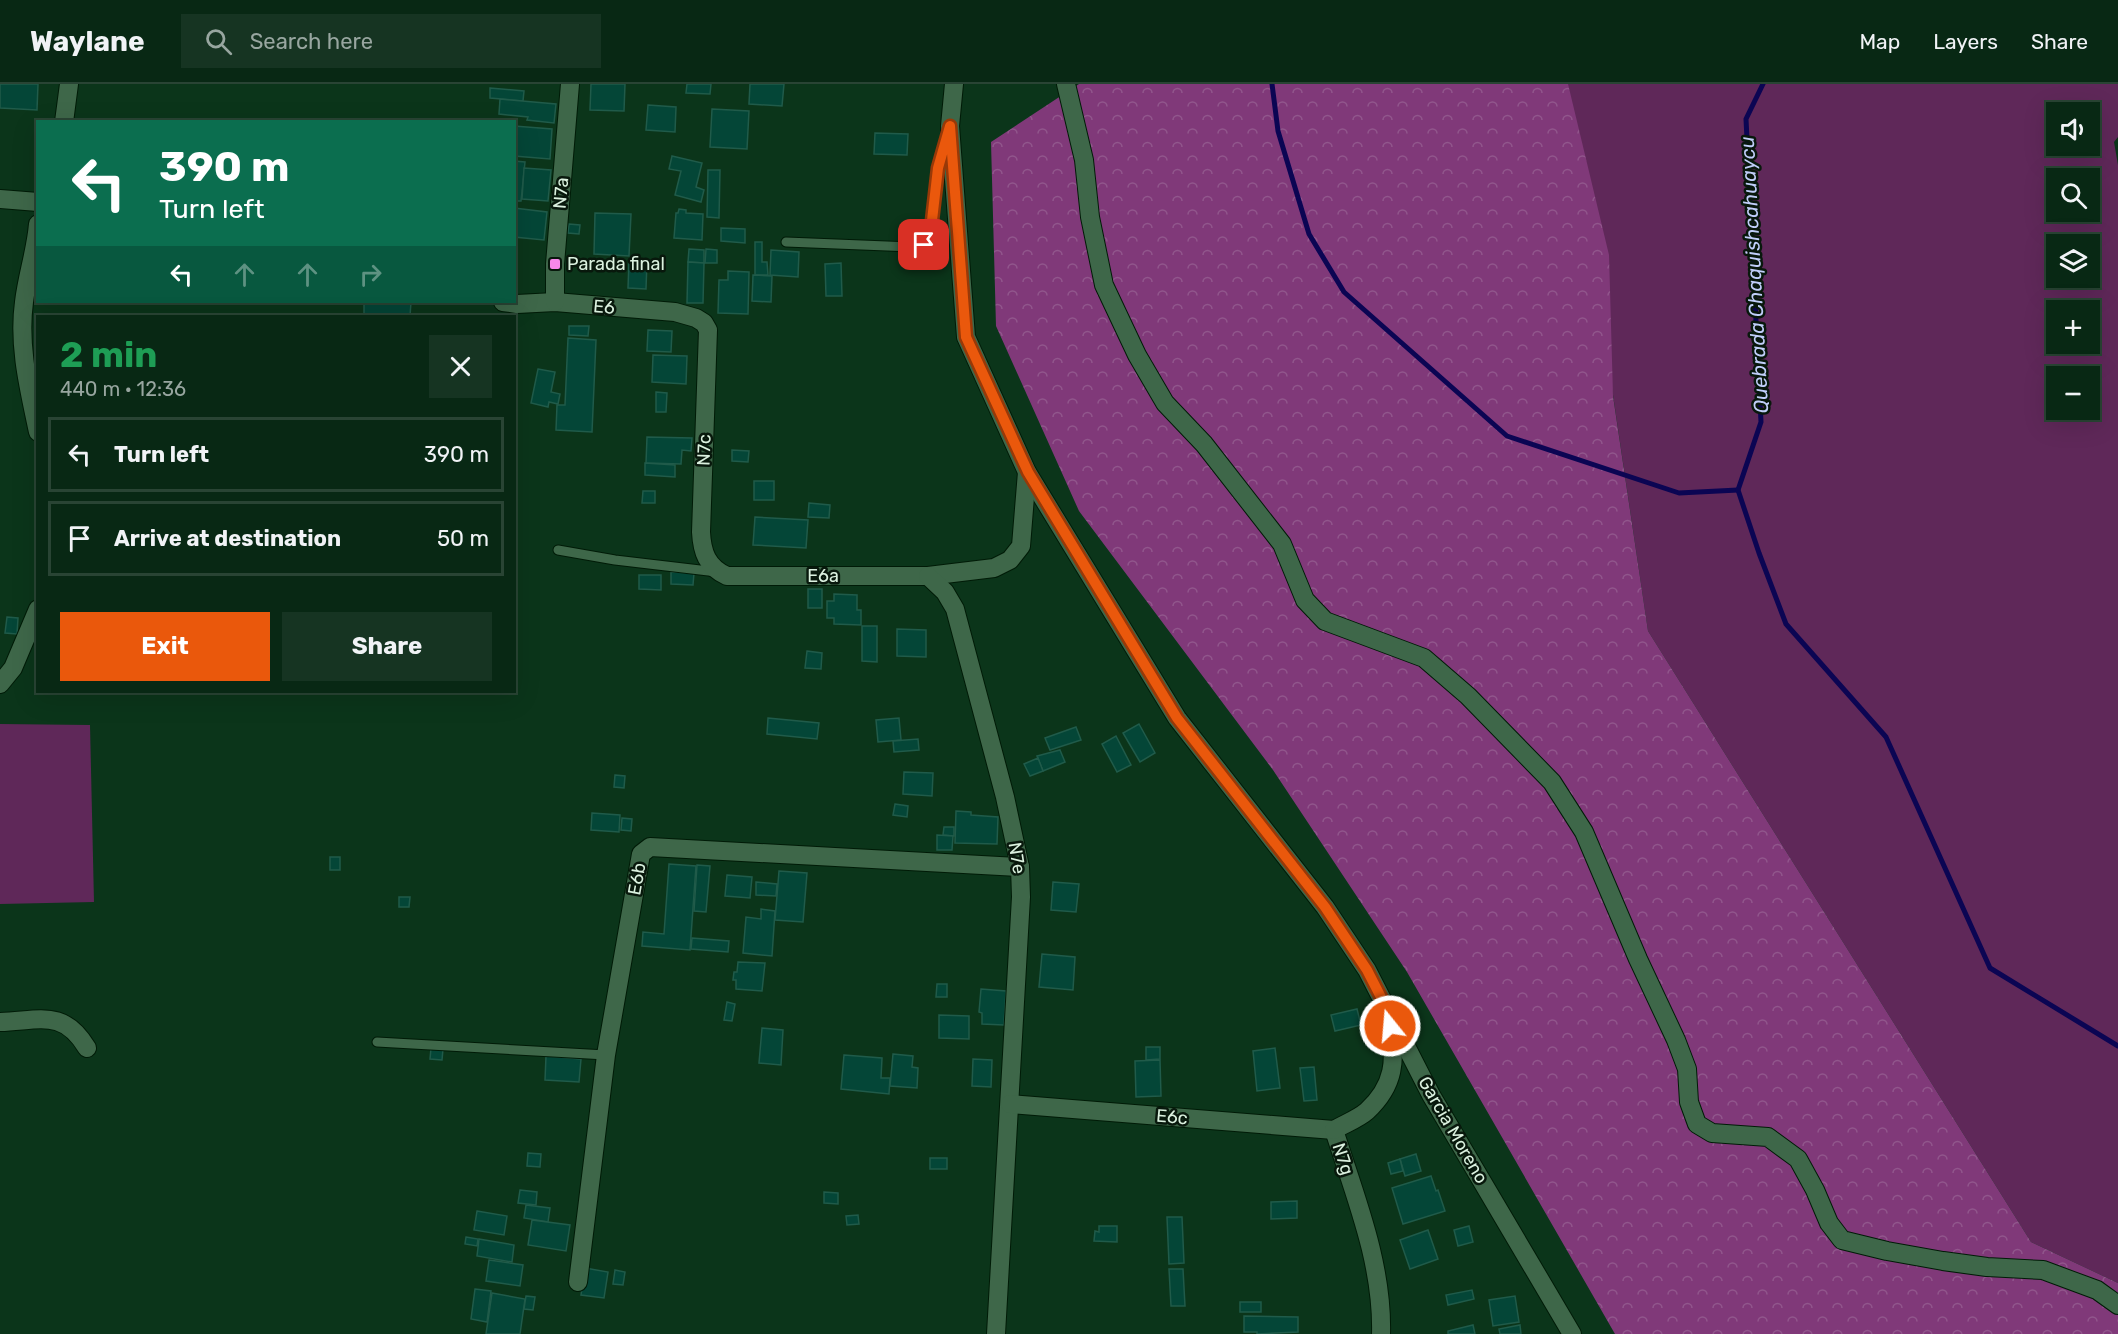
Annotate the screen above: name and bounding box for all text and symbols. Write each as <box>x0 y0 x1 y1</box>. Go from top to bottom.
search box <box>181 14 601 68</box>
text: Waylane <box>30 25 145 58</box>
icon: search <box>202 25 235 58</box>
text: Search here <box>250 28 373 55</box>
text: Map <box>1859 29 1900 54</box>
text: Layers <box>1933 29 1998 54</box>
text: Share <box>2031 29 2088 54</box>
map controls <box>2046 102 2100 420</box>
button: sound <box>2046 102 2100 156</box>
water label: Quebrada Chaquishcahuaycu <box>1735 136 1773 414</box>
text: 390 m <box>159 142 290 192</box>
icon: left <box>60 144 138 222</box>
button: search <box>2046 168 2100 222</box>
street label: N7a <box>549 176 573 210</box>
text: Turn left <box>159 193 264 225</box>
pin <box>898 219 949 270</box>
icon: arrive <box>907 228 940 261</box>
button: layers <box>2046 234 2100 288</box>
place label: Parada final <box>567 253 665 275</box>
marker: Parada final <box>548 257 562 271</box>
icon: left <box>165 258 198 291</box>
icon: ahead <box>228 258 261 291</box>
icon: ahead <box>291 258 324 291</box>
icon: right <box>354 258 387 291</box>
street label: E6 <box>592 295 616 319</box>
button: + <box>2046 300 2100 354</box>
text: 2 min <box>60 333 158 376</box>
button: close <box>429 335 492 398</box>
button: − <box>2046 366 2100 420</box>
text: 440 m · 12:36 <box>60 377 186 401</box>
street label: N7c <box>692 434 716 466</box>
icon: left <box>63 438 96 471</box>
text: Turn left <box>114 441 209 468</box>
text: 390 m <box>424 441 489 468</box>
icon: arrive <box>63 522 96 555</box>
text: Arrive at destination <box>114 525 341 552</box>
text: 50 m <box>437 525 489 552</box>
street label: E6a <box>807 565 839 587</box>
button: Exit <box>60 612 270 681</box>
button: Share <box>282 612 492 681</box>
street label: N7e <box>1004 841 1030 875</box>
street label: E6b <box>623 861 651 897</box>
position arrow <box>1358 994 1422 1058</box>
street label: Garcia Moreno <box>1413 1072 1493 1188</box>
street label: E6c <box>1155 1105 1189 1129</box>
street label: N7g <box>1328 1140 1358 1178</box>

